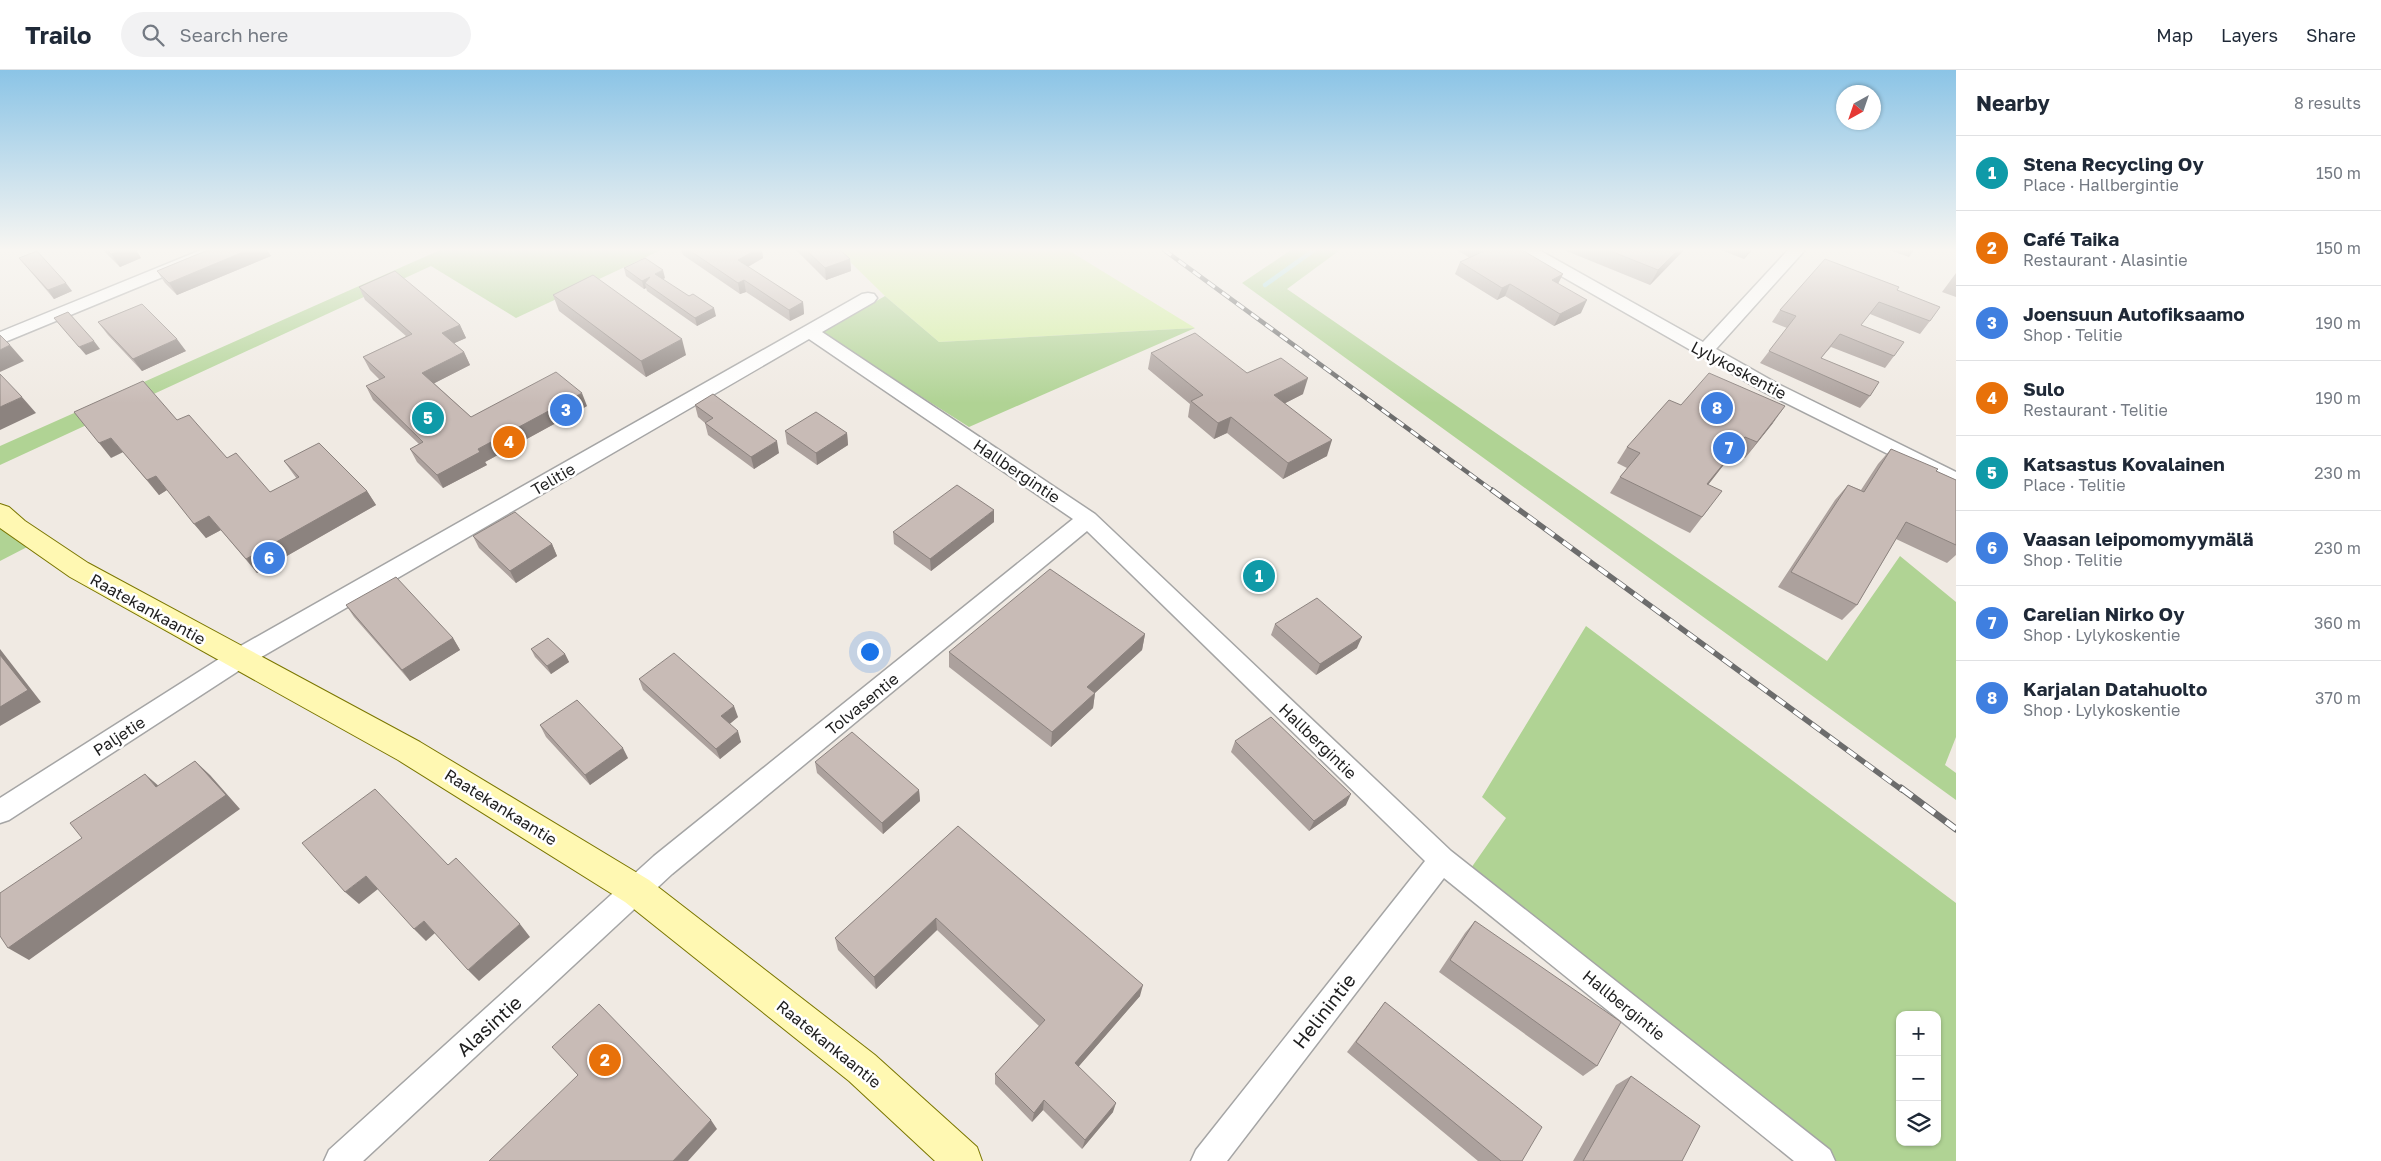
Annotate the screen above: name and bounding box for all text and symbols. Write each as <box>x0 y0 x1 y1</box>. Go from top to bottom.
search box <box>121 12 471 57</box>
text: Trailo <box>25 20 91 49</box>
icon: search <box>139 21 167 49</box>
text: Search here <box>179 23 288 46</box>
text: Map <box>2156 24 2193 46</box>
text: Layers <box>2221 24 2278 46</box>
text: Share <box>2306 24 2356 46</box>
north arrow <box>1836 85 1881 130</box>
text: Nearby <box>1976 90 2050 116</box>
text: 8 results <box>2294 93 2361 113</box>
text: Stena Recycling Oy <box>2023 152 2204 175</box>
text: 1 <box>1988 163 1996 183</box>
text: 150 m <box>2316 163 2361 183</box>
text: Place · Hallbergintie <box>2023 175 2179 195</box>
text: Café Taika <box>2023 227 2119 250</box>
text: 2 <box>1987 238 1997 258</box>
text: 150 m <box>2316 238 2361 258</box>
text: Restaurant · Alasintie <box>2023 250 2188 270</box>
text: Joensuun Autofiksaamo <box>2023 302 2245 325</box>
text: 3 <box>1987 313 1997 333</box>
text: 190 m <box>2315 313 2361 333</box>
text: Shop · Telitie <box>2023 325 2122 345</box>
street label: Lylykoskentie <box>1688 337 1790 403</box>
text: Sulo <box>2023 377 2065 400</box>
text: 4 <box>1987 388 1997 408</box>
text: 190 m <box>2315 388 2361 408</box>
pin: 8 <box>1701 389 1733 427</box>
pin: 3 <box>550 391 582 429</box>
pin: 5 <box>412 399 444 437</box>
text: Restaurant · Telitie <box>2023 400 2168 420</box>
pin: 4 <box>493 423 525 461</box>
pin: 7 <box>1713 429 1745 467</box>
street label: Hallbergintie <box>970 435 1064 507</box>
text: Katsastus Kovalainen <box>2023 452 2225 475</box>
street label: Telitie <box>528 459 578 499</box>
text: 5 <box>1987 463 1997 483</box>
text: 230 m <box>2314 463 2361 483</box>
text: Place · Telitie <box>2023 475 2126 495</box>
text: Vaasan leipomomyymälä <box>2023 527 2254 550</box>
text: 6 <box>1987 538 1997 558</box>
text: 230 m <box>2314 538 2361 558</box>
pin: 6 <box>253 539 285 577</box>
text: Shop · Telitie <box>2023 550 2122 570</box>
pin: 1 <box>1243 557 1275 595</box>
street label: Raatekankaantie <box>87 569 209 649</box>
text: Carelian Nirko Oy <box>2023 602 2185 625</box>
text: 7 <box>1988 613 1996 633</box>
text: 360 m <box>2314 613 2361 633</box>
text: Shop · Lylykoskentie <box>2023 625 2180 645</box>
your location <box>857 639 883 665</box>
street label: Tolvasentie <box>822 669 902 739</box>
text: Karjalan Datahuolto <box>2023 677 2207 700</box>
text: 8 <box>1987 688 1997 708</box>
text: 370 m <box>2315 688 2361 708</box>
street label: Hallbergintie <box>1275 699 1361 783</box>
text: Shop · Lylykoskentie <box>2023 700 2180 720</box>
street label: Paljetie <box>89 712 149 760</box>
street label: Raatekankaantie <box>441 764 561 850</box>
street label: Hallbergintie <box>1579 966 1669 1044</box>
street label: Helinintie <box>1287 969 1360 1053</box>
street label: Alasintie <box>451 990 526 1061</box>
street label: Raatekankaantie <box>773 996 885 1092</box>
map controls <box>1896 1011 1941 1146</box>
button: + <box>1896 1011 1941 1056</box>
pin: 2 <box>589 1041 621 1079</box>
button: − <box>1896 1056 1941 1101</box>
button: layers <box>1896 1101 1941 1146</box>

